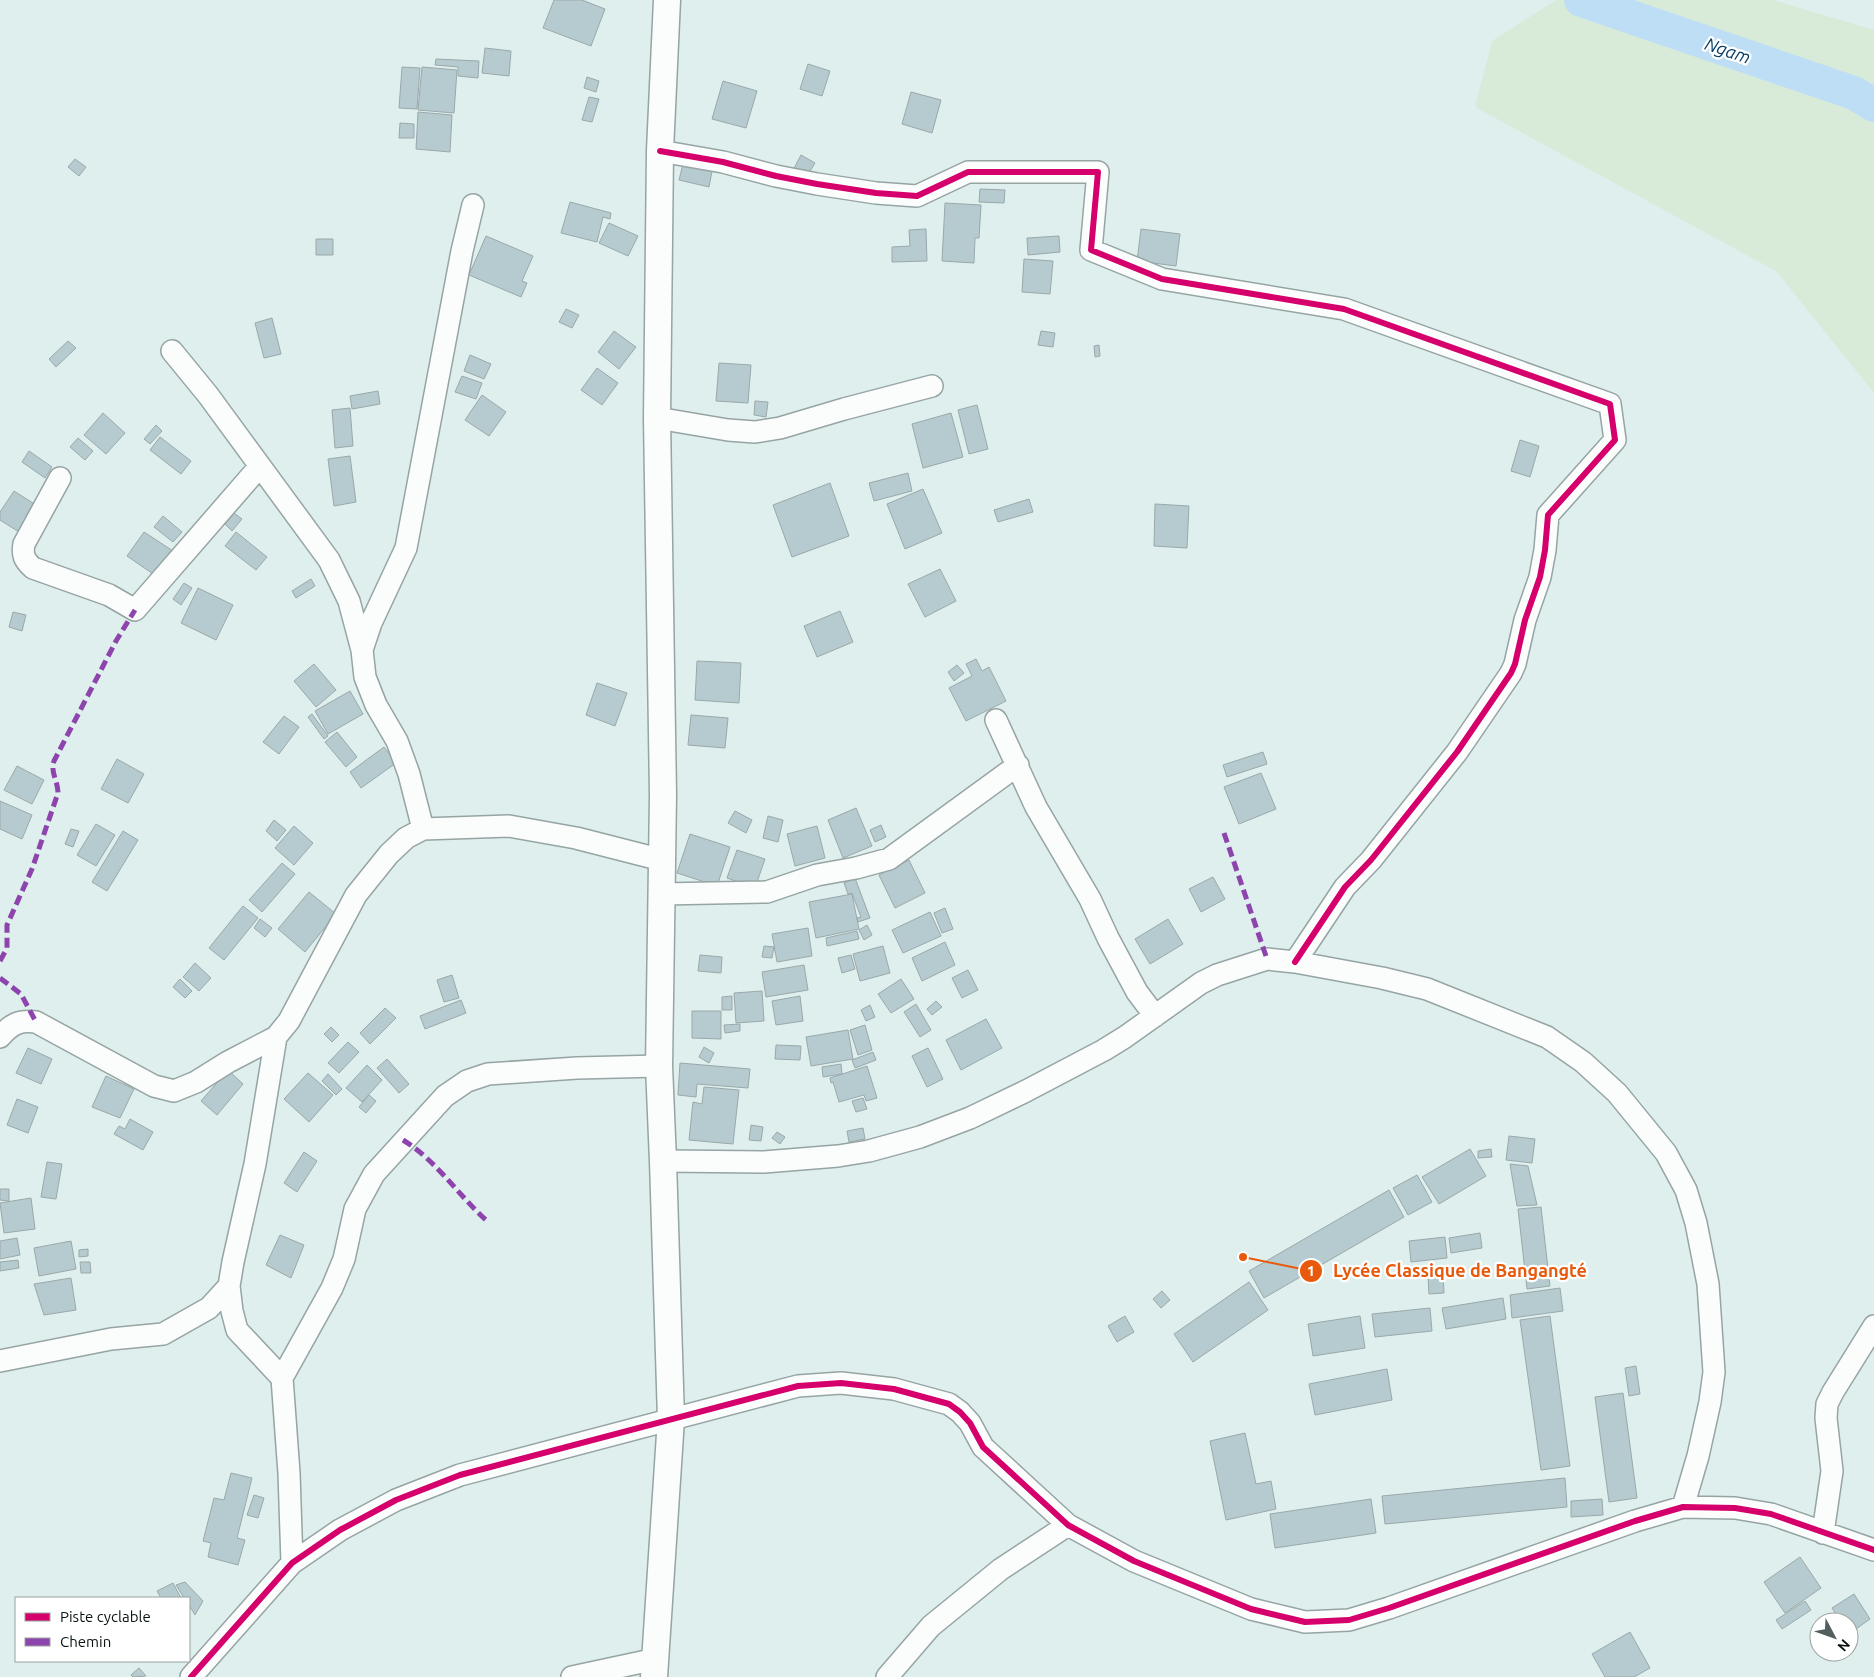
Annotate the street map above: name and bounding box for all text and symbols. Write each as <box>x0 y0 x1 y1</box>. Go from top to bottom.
water label: Ngam <box>1703 33 1753 67</box>
callout: Lycée Classique de Bangangté <box>1298 1254 1597 1287</box>
text: Lycée Classique de Bangangté <box>1333 1260 1587 1280</box>
text: 1 <box>1307 1262 1315 1279</box>
legend <box>15 1597 190 1662</box>
text: Piste cyclable <box>60 1608 151 1625</box>
north arrow <box>1809 1612 1859 1662</box>
text: Chemin <box>60 1633 111 1650</box>
text: N <box>1834 1636 1853 1655</box>

